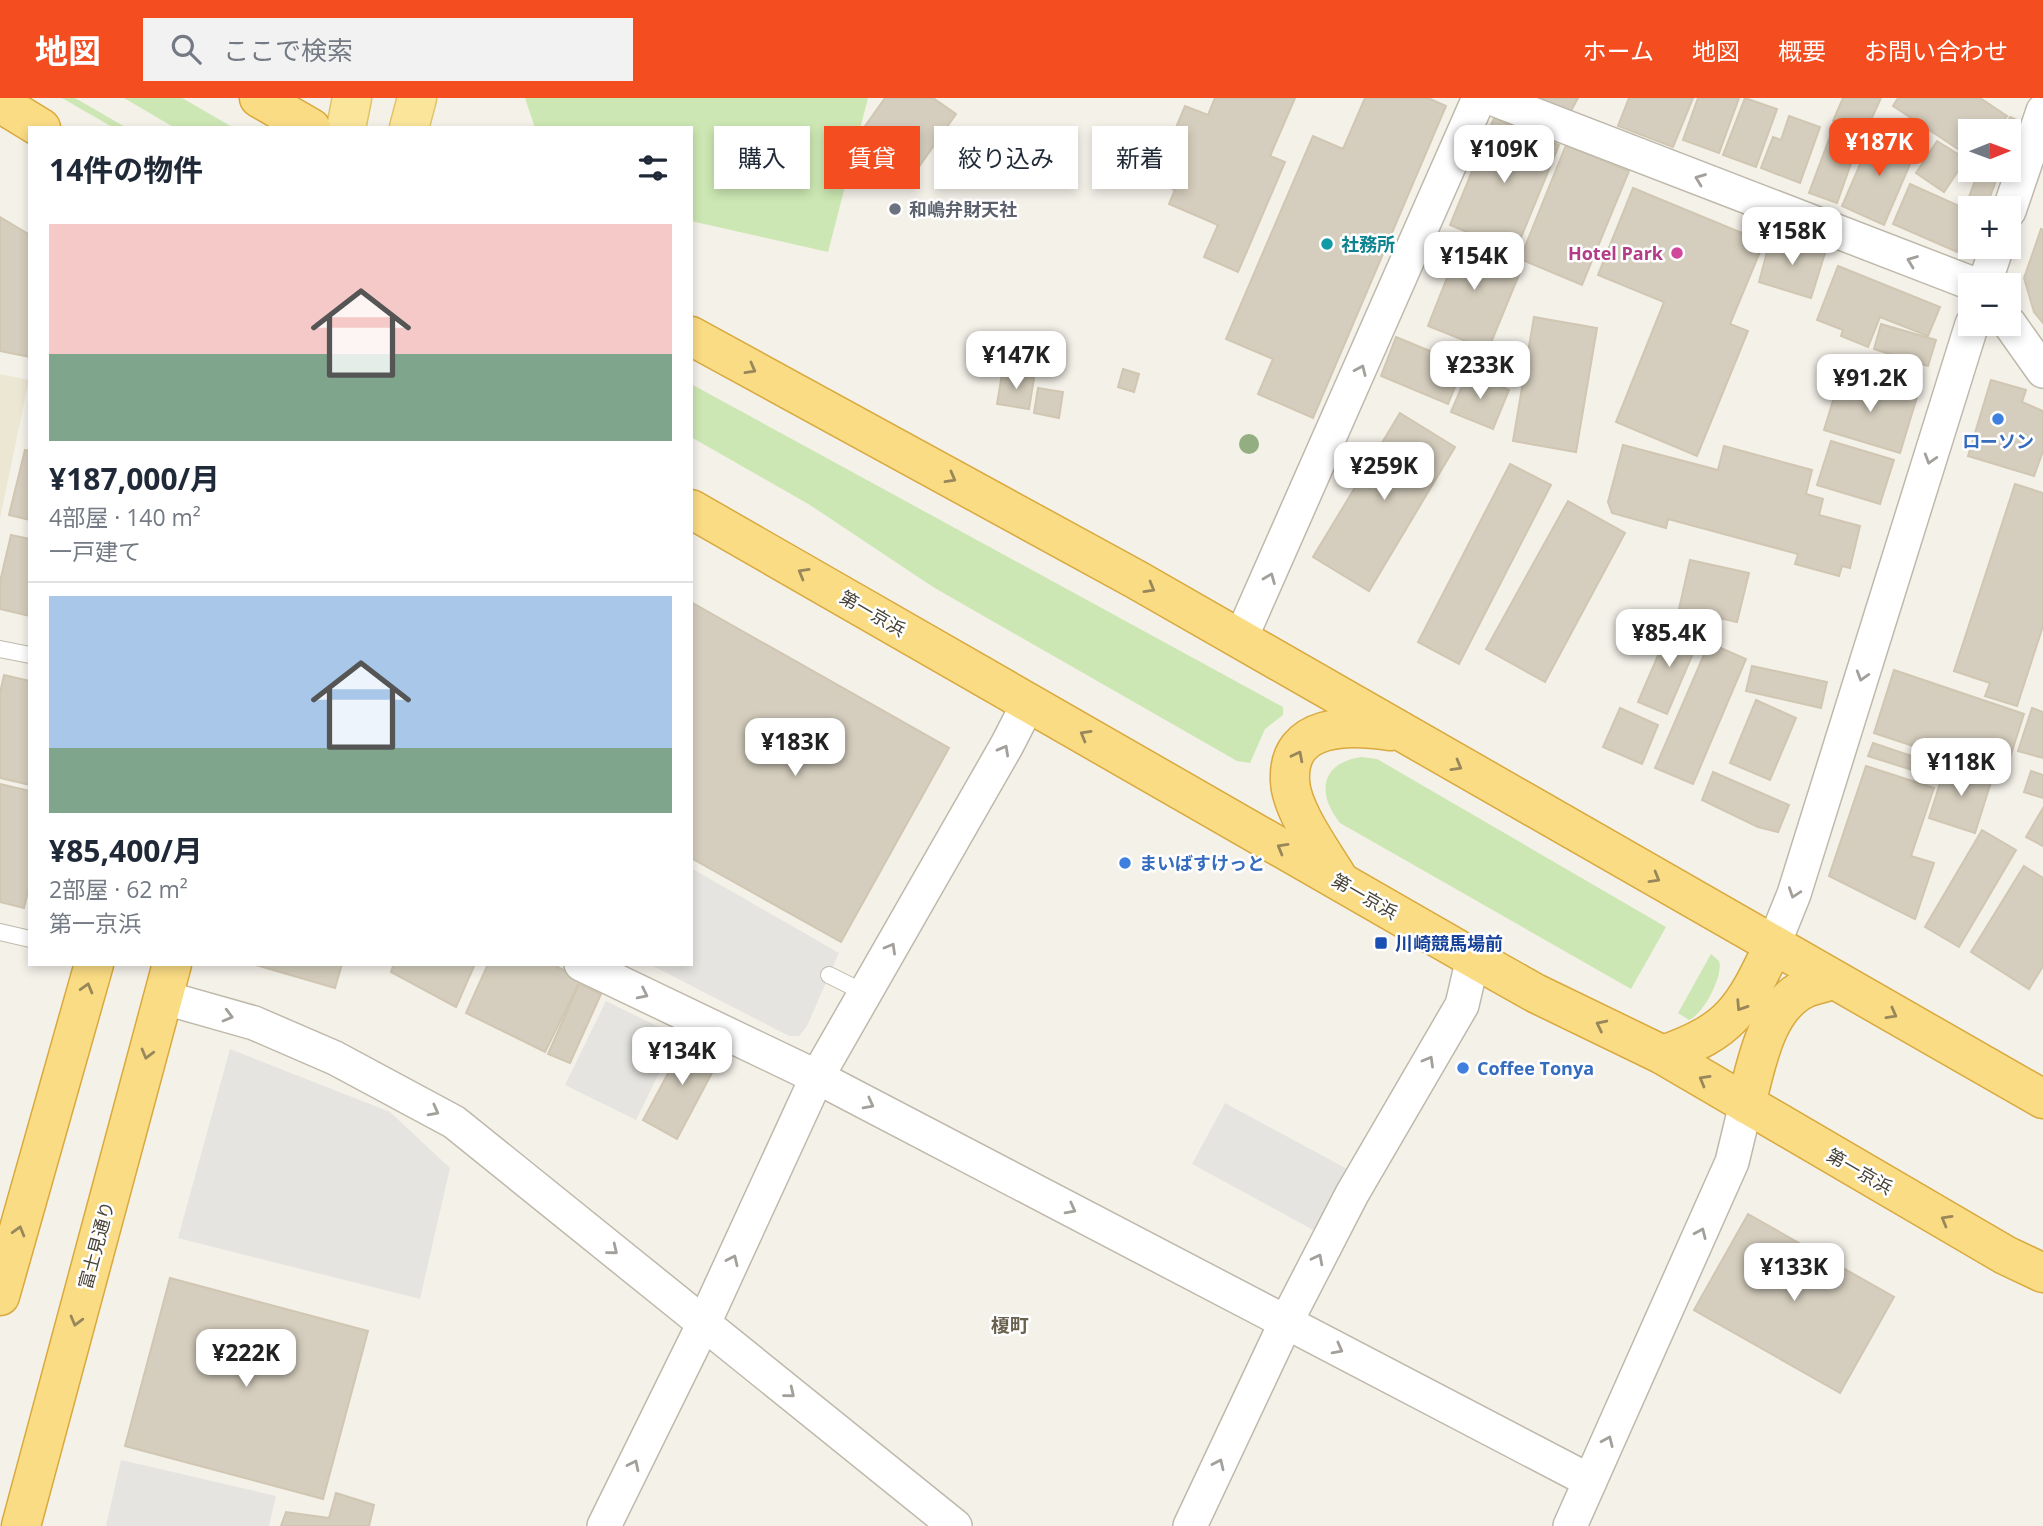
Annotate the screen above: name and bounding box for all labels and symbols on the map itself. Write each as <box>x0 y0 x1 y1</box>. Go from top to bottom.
pin: ¥187K <box>1830 118 1928 178</box>
north arrow <box>1958 119 2021 182</box>
pin: ¥109K <box>1455 126 1553 185</box>
one-way arrow <box>1695 173 1707 187</box>
place label: 和嶋弁財天社 <box>909 197 1017 221</box>
marker: 和嶋弁財天社 <box>887 201 903 217</box>
pin: ¥158K <box>1743 208 1841 267</box>
place label: 社務所 <box>1341 232 1395 256</box>
pin: ¥154K <box>1425 232 1523 292</box>
marker: 社務所 <box>1319 236 1335 252</box>
place label: Hotel Park <box>1568 241 1664 265</box>
marker: Hotel Park <box>1669 245 1685 261</box>
one-way arrow <box>1907 255 1919 269</box>
pin: ¥147K <box>967 331 1065 391</box>
pin: ¥233K <box>1431 342 1529 401</box>
pin: ¥91.2K <box>1813 354 1927 414</box>
one-way arrow <box>744 361 756 374</box>
one-way arrow <box>1352 365 1366 377</box>
marker: ローソン <box>1990 411 2006 427</box>
place label: ローソン <box>1962 429 2034 453</box>
pin: ¥259K <box>1335 442 1433 502</box>
one-way arrow <box>1923 453 1938 465</box>
one-way arrow <box>943 470 956 483</box>
one-way arrow <box>798 568 810 581</box>
one-way arrow <box>1261 573 1275 585</box>
one-way arrow <box>1143 580 1155 593</box>
street label: 第一京浜 <box>836 585 910 641</box>
pin: ¥85.4K <box>1612 610 1726 669</box>
one-way arrow <box>1856 670 1870 682</box>
pin: ¥183K <box>746 718 844 778</box>
one-way arrow <box>1080 730 1093 743</box>
pin: ¥118K <box>1912 738 2010 798</box>
one-way arrow <box>996 745 1009 758</box>
one-way arrow <box>1290 750 1304 763</box>
one-way arrow <box>1450 758 1462 771</box>
one-way arrow <box>1277 843 1290 856</box>
place label: まいばすけっと <box>1139 851 1265 875</box>
marker: まいばすけっと <box>1117 855 1133 871</box>
street label: 第一京浜 <box>1328 868 1402 924</box>
one-way arrow <box>1647 870 1660 883</box>
one-way arrow <box>1788 887 1802 899</box>
place label: 川崎競馬場前 <box>1395 931 1503 955</box>
marker: 川崎競馬場前 <box>1373 935 1389 951</box>
one-way arrow <box>883 942 896 955</box>
one-way arrow <box>79 982 94 994</box>
one-way arrow <box>636 985 648 999</box>
one-way arrow <box>1736 999 1749 1012</box>
one-way arrow <box>1885 1006 1897 1019</box>
one-way arrow <box>221 1008 233 1022</box>
one-way arrow <box>1596 1020 1608 1034</box>
pin: ¥134K <box>633 1028 731 1087</box>
one-way arrow <box>141 1048 155 1060</box>
one-way arrow <box>1421 1055 1434 1068</box>
place label: Coffee Tonya <box>1477 1056 1594 1080</box>
marker: Coffee Tonya <box>1455 1060 1471 1076</box>
one-way arrow <box>1699 1075 1712 1088</box>
one-way arrow <box>862 1096 874 1110</box>
one-way arrow <box>426 1103 439 1116</box>
street label: 第一京浜 <box>1823 1143 1897 1199</box>
street label: 富士見通り <box>73 1198 119 1292</box>
one-way arrow <box>1064 1201 1076 1215</box>
one-way arrow <box>1940 1215 1953 1228</box>
one-way arrow <box>10 1225 25 1237</box>
one-way arrow <box>1693 1228 1707 1241</box>
one-way arrow <box>605 1242 618 1254</box>
pin: ¥133K <box>1745 1244 1843 1303</box>
one-way arrow <box>1310 1254 1323 1266</box>
one-way arrow <box>725 1255 739 1267</box>
district label: 榎町 <box>991 1312 1029 1338</box>
one-way arrow <box>69 1315 84 1327</box>
pin: ¥222K <box>197 1330 295 1389</box>
one-way arrow <box>1331 1340 1343 1354</box>
one-way arrow <box>782 1385 795 1397</box>
one-way arrow <box>1600 1436 1614 1448</box>
one-way arrow <box>1211 1459 1225 1471</box>
one-way arrow <box>626 1460 640 1472</box>

